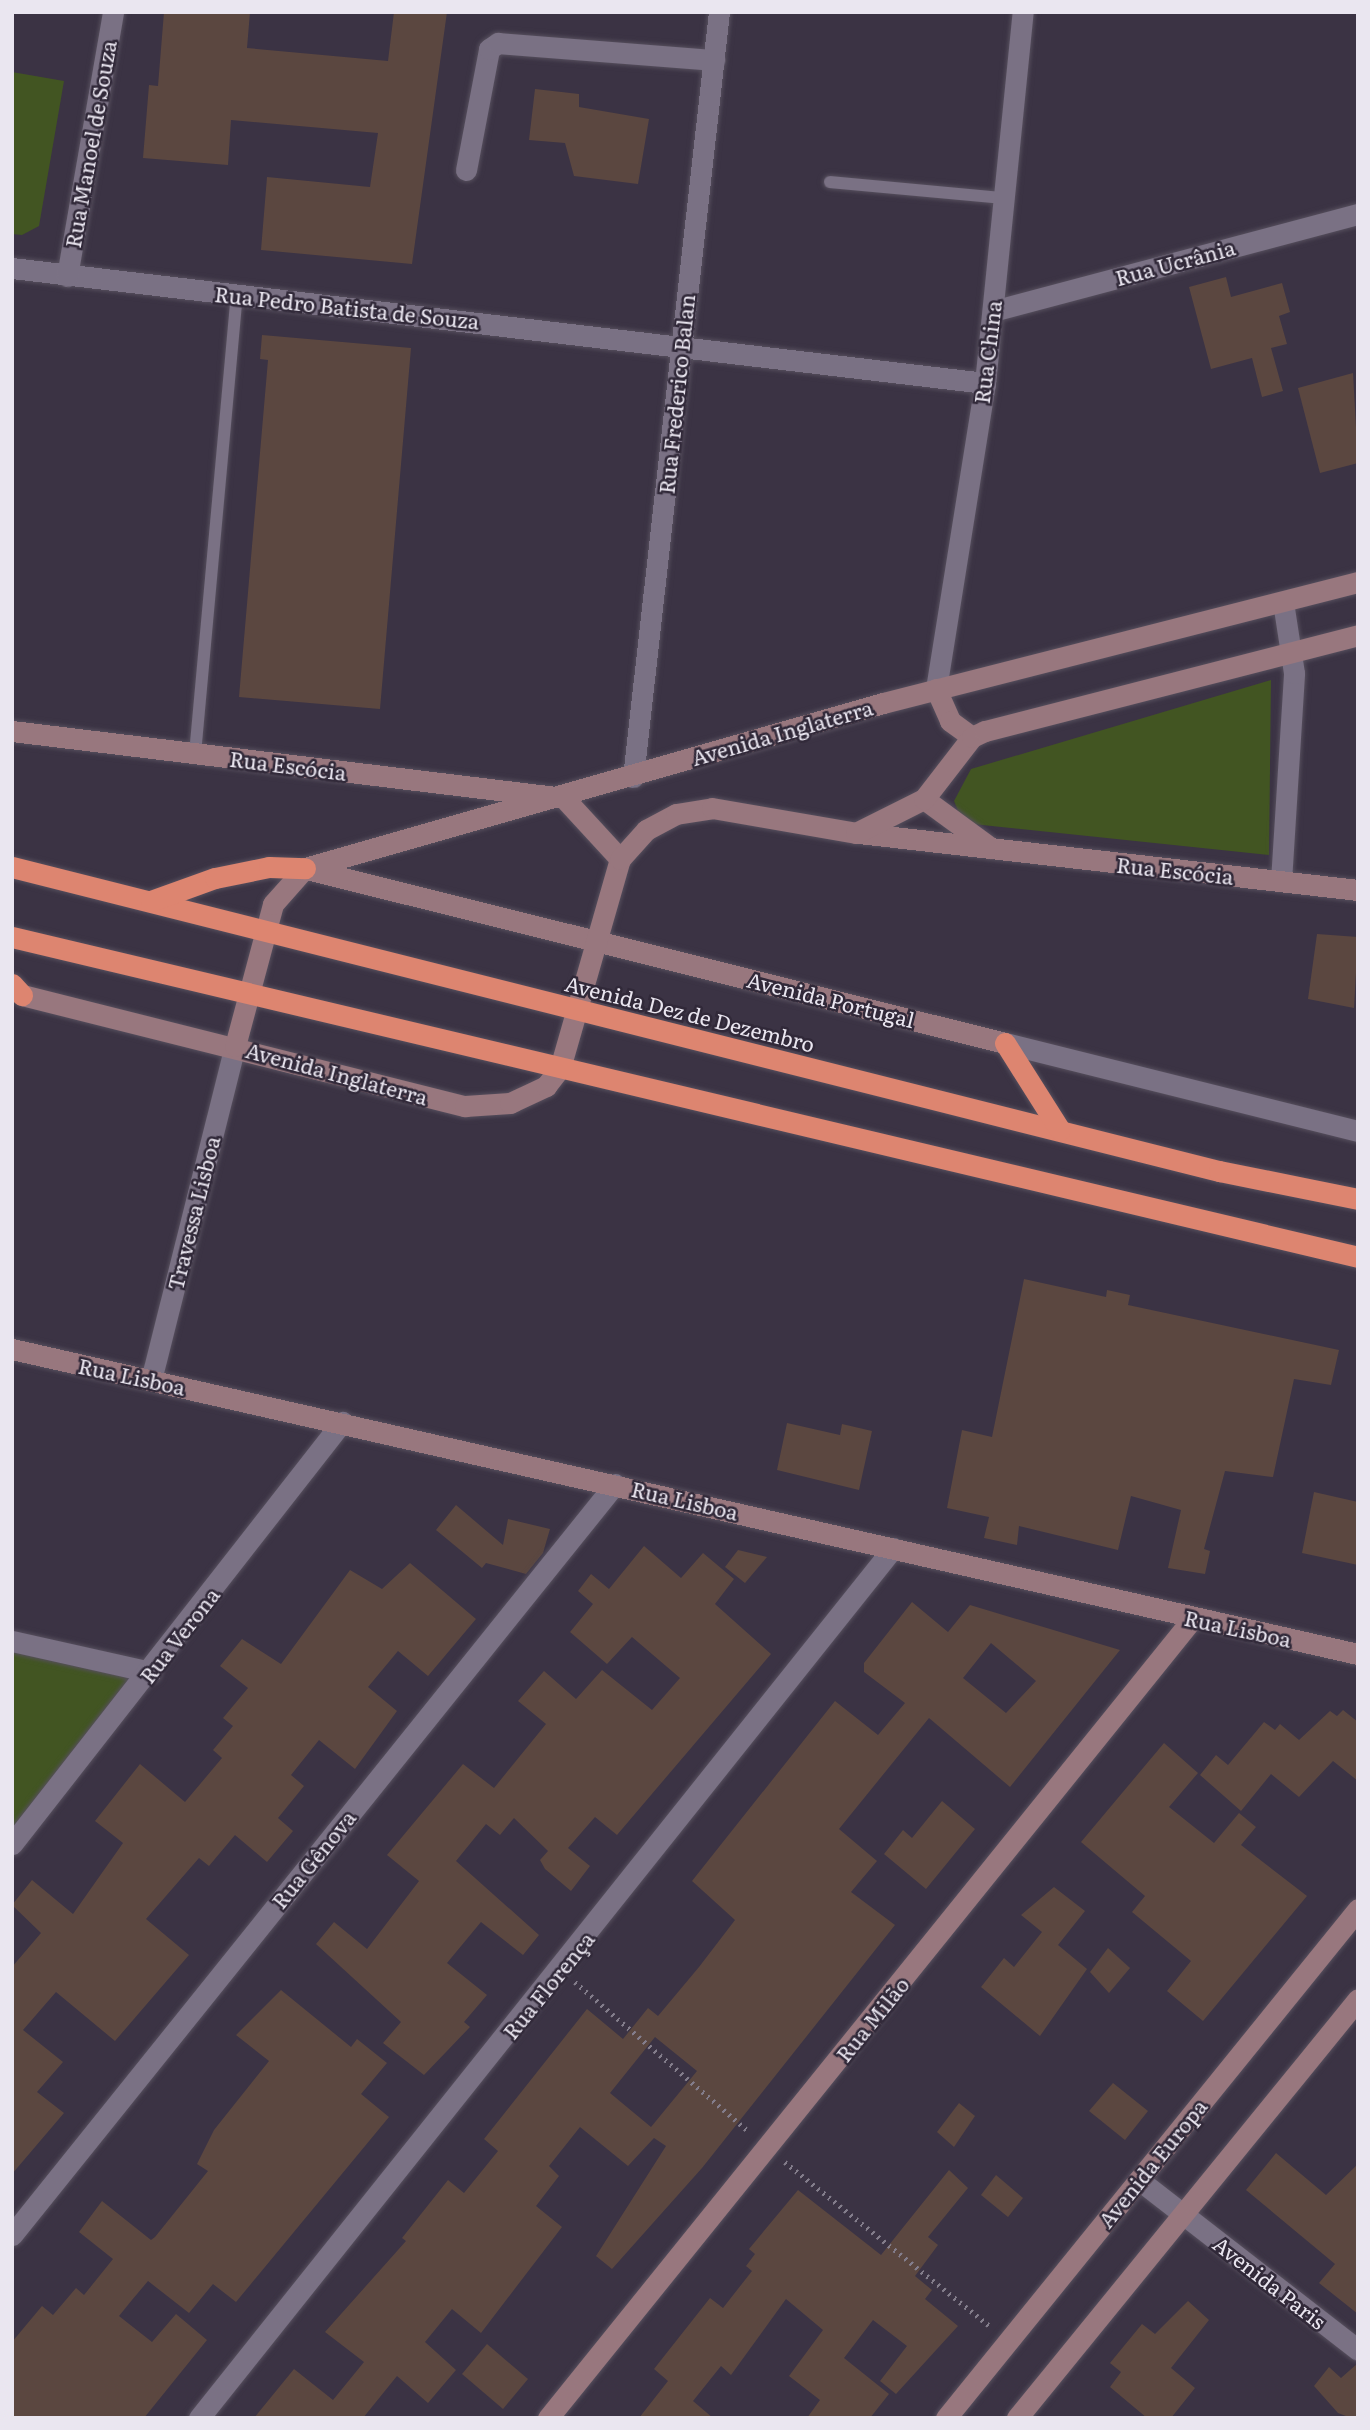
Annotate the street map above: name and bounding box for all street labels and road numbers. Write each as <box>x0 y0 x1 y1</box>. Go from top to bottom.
street label: Rua Manoel de Souza <box>59 38 121 250</box>
street label: Rua Ucrânia <box>1112 234 1238 290</box>
street label: Rua Pedro Batista de Souza <box>213 281 481 333</box>
street label: Rua Frederico Balan <box>653 293 699 495</box>
street label: Rua China <box>968 299 1006 405</box>
street label: Avenida Inglaterra <box>688 694 876 770</box>
street label: Rua Escócia <box>228 745 348 785</box>
street label: Rua Escócia <box>1115 851 1235 889</box>
street label: Avenida Portugal <box>745 966 917 1032</box>
street label: Avenida Dez de Dezembro <box>563 970 817 1056</box>
street label: Avenida Inglaterra <box>243 1037 431 1109</box>
street label: Travessa Lisboa <box>162 1133 224 1293</box>
street label: Rua Lisboa <box>76 1352 188 1400</box>
street label: Rua Lisboa <box>629 1475 741 1525</box>
street label: Rua Verona <box>134 1582 224 1688</box>
street label: Rua Lisboa <box>1182 1604 1294 1652</box>
street label: Rua Gênova <box>266 1805 360 1913</box>
street label: Rua Florença <box>497 1926 599 2044</box>
street label: Rua Milão <box>830 1972 914 2066</box>
street label: Avenida Europa <box>1092 2094 1212 2232</box>
street label: Avenida Paris <box>1209 2230 1331 2334</box>

